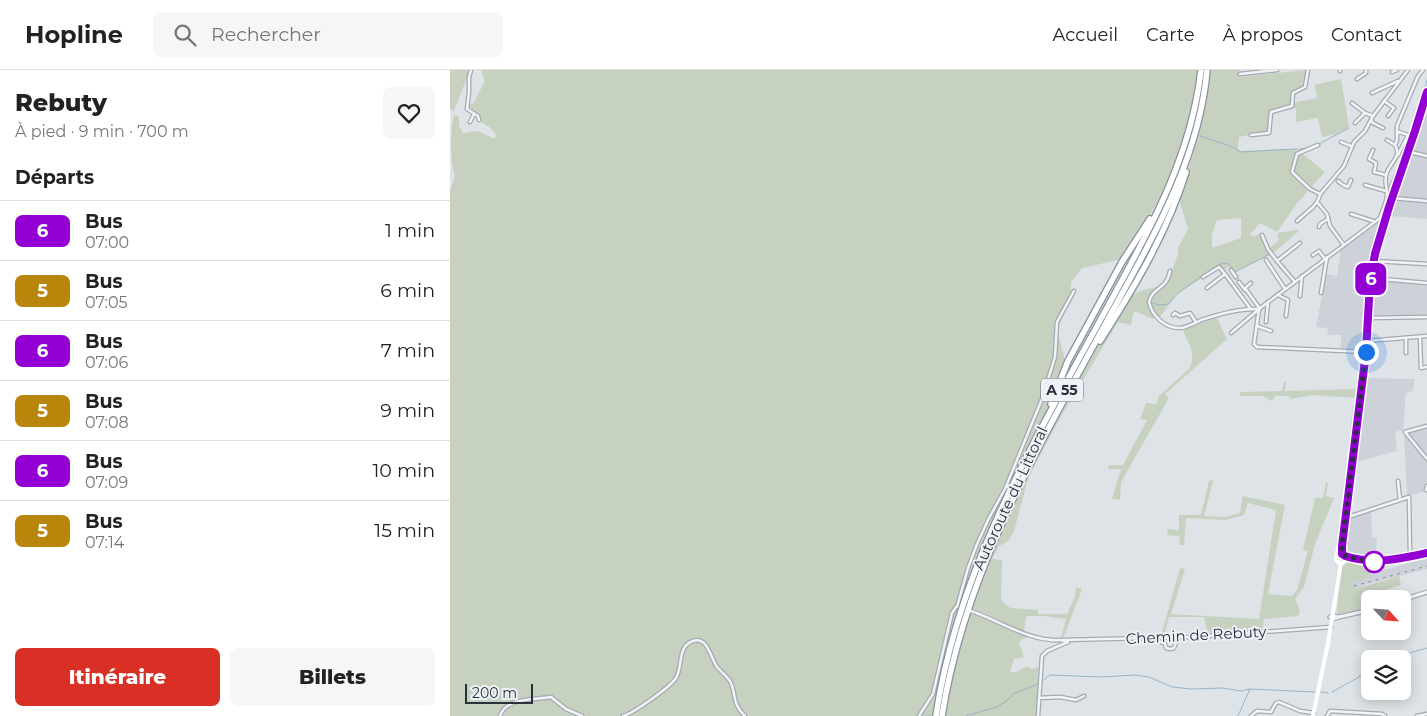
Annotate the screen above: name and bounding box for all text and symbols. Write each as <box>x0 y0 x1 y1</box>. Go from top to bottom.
search box <box>153 12 503 57</box>
text: Hopline <box>25 20 123 49</box>
icon: search <box>171 21 199 49</box>
text: Rechercher <box>211 23 321 46</box>
text: Accueil <box>1053 24 1118 46</box>
text: Carte <box>1146 24 1195 46</box>
text: À propos <box>1223 24 1303 46</box>
text: Contact <box>1331 24 1402 46</box>
button: heart <box>383 87 435 139</box>
text: Rebuty <box>15 88 107 117</box>
text: À pied · 9 min · 700 m <box>15 122 189 141</box>
text: Départs <box>15 166 94 189</box>
text: Bus <box>85 210 123 233</box>
text: 1 min <box>385 219 435 242</box>
text: 6 <box>37 220 48 242</box>
text: 07:00 <box>85 233 129 252</box>
line badge: 6 <box>1355 263 1387 295</box>
text: 6 <box>1365 268 1377 290</box>
text: Bus <box>85 270 123 293</box>
text: 6 min <box>380 279 435 302</box>
text: 5 <box>37 280 48 302</box>
text: 07:05 <box>85 293 128 312</box>
text: Bus <box>85 330 123 353</box>
text: 7 min <box>381 339 435 362</box>
text: 6 <box>37 340 48 362</box>
your location <box>1354 340 1379 365</box>
text: 07:06 <box>85 353 128 372</box>
road number: A 55 <box>1041 378 1083 402</box>
text: Bus <box>85 390 123 413</box>
text: 9 min <box>380 399 435 422</box>
text: 5 <box>37 400 48 422</box>
text: 07:08 <box>85 413 129 432</box>
street label: Autoroute du Littoral <box>968 423 1052 573</box>
text: Bus <box>85 450 123 473</box>
text: 10 min <box>372 459 435 482</box>
text: 6 <box>37 460 48 482</box>
text: 07:09 <box>85 473 128 492</box>
text: Bus <box>85 510 123 533</box>
text: 15 min <box>374 519 435 542</box>
text: 5 <box>37 520 48 542</box>
text: 07:14 <box>85 533 124 552</box>
unlabelled marker <box>1363 551 1385 573</box>
north arrow <box>1361 590 1411 640</box>
map controls <box>1361 590 1411 700</box>
street label: Chemin de Rebuty <box>1125 622 1268 648</box>
button: Itinéraire <box>15 648 220 706</box>
button: Billets <box>230 648 435 706</box>
button: layers <box>1361 650 1411 700</box>
scale bar <box>465 681 532 704</box>
text: 200 m <box>472 684 517 702</box>

